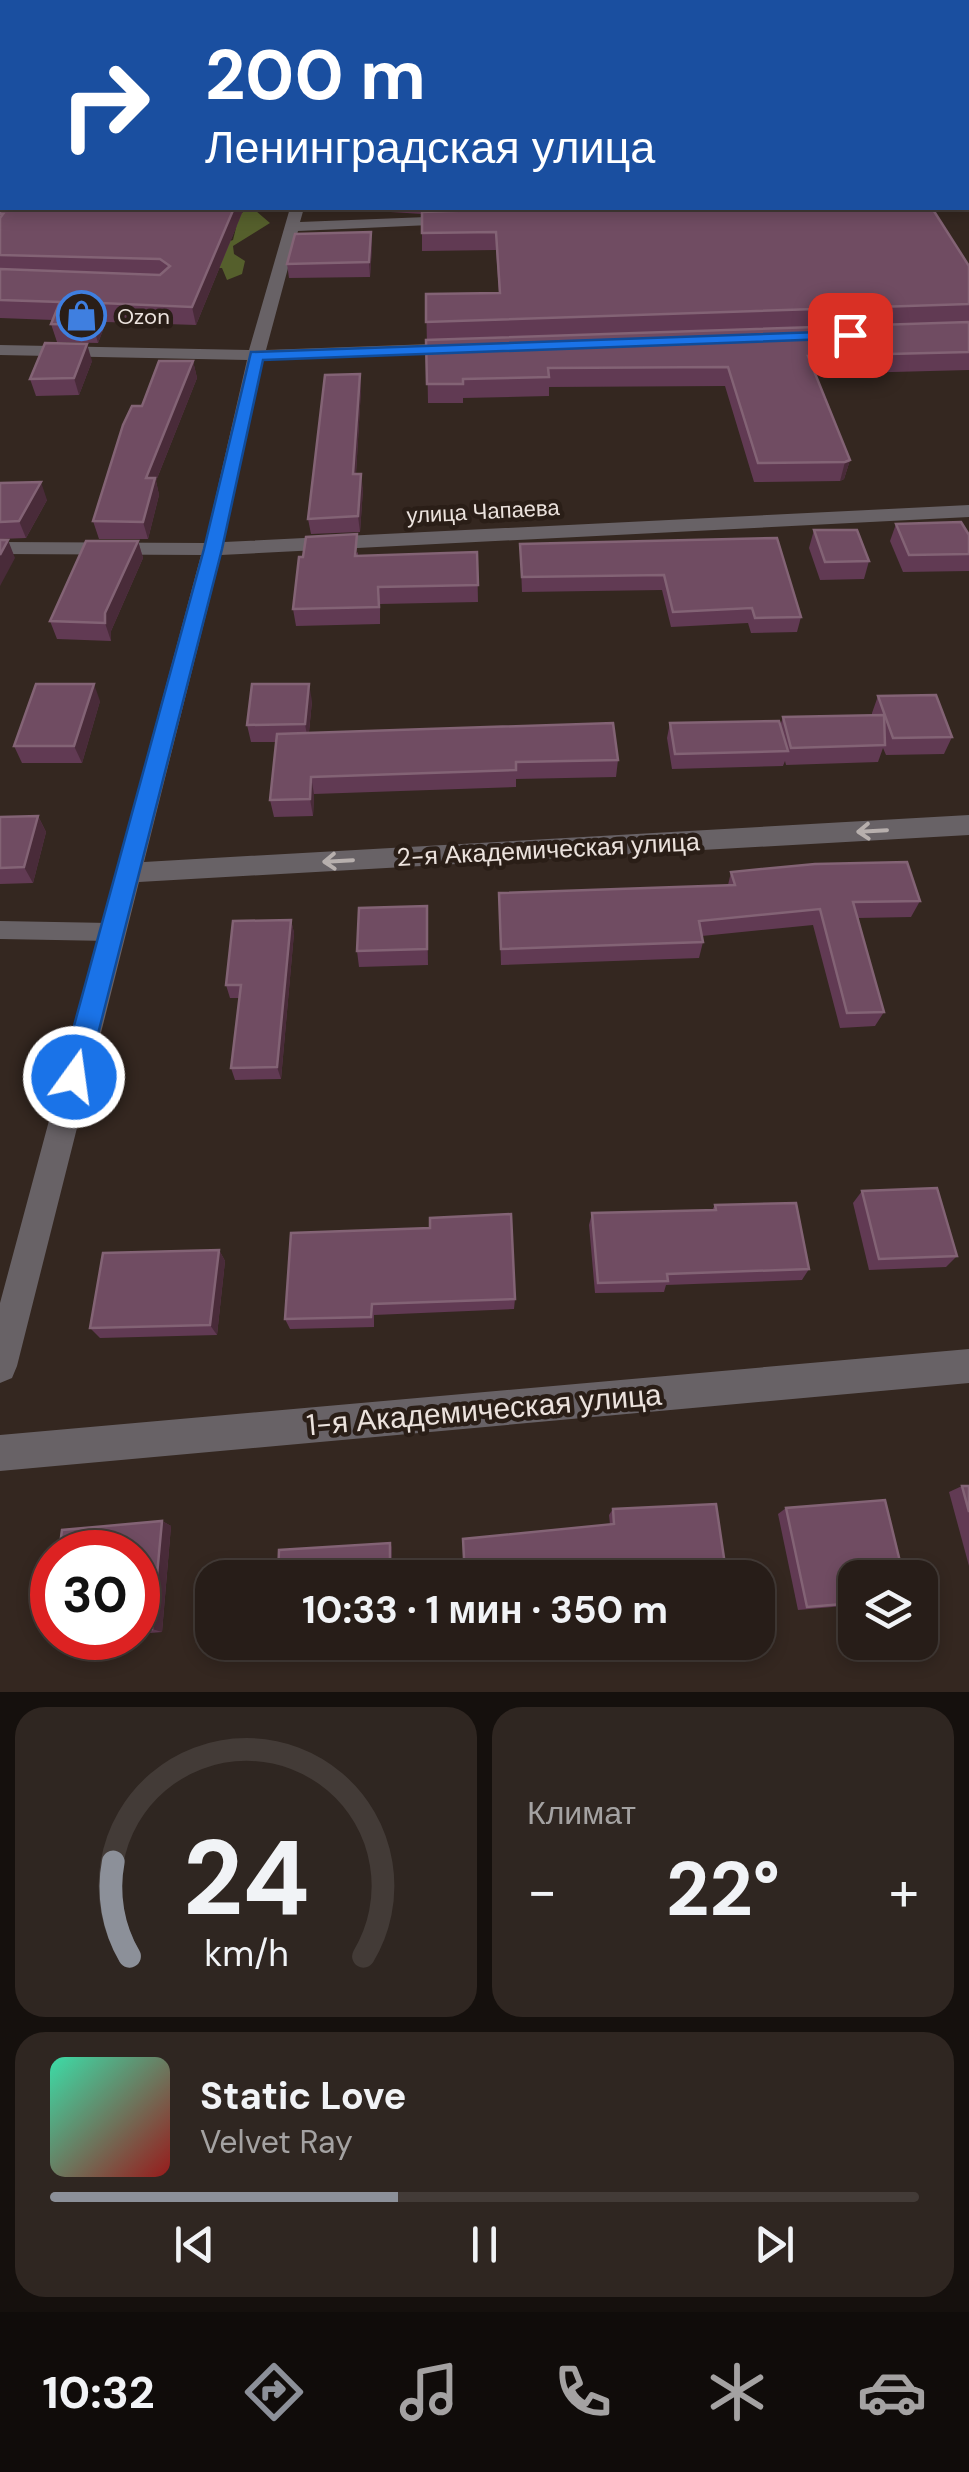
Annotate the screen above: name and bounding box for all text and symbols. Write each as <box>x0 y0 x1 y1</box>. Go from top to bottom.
text: 200 m <box>205 30 426 121</box>
icon: right <box>40 40 170 170</box>
text: Ленинградская улица <box>205 118 655 177</box>
shop icon: Ozon <box>56 290 108 342</box>
pin <box>808 293 893 378</box>
place label: Ozon <box>117 302 170 331</box>
icon: arrive <box>823 308 878 363</box>
street label: улица Чапаева <box>406 493 561 530</box>
one-way arrow <box>856 822 888 841</box>
street label: 2-я Академическая улица <box>396 825 701 874</box>
one-way arrow <box>322 852 354 871</box>
position arrow <box>22 1025 126 1129</box>
street label: 1-я Академическая улица <box>305 1375 663 1444</box>
speed limit sign: 30 <box>30 1530 160 1660</box>
map controls <box>838 1560 938 1660</box>
button: layers <box>838 1560 938 1660</box>
text: 10:33 · 1 мин · 350 m <box>302 1585 668 1635</box>
text: Климат <box>527 1792 636 1834</box>
text: 24 <box>183 1811 309 1946</box>
text: 22° <box>666 1841 780 1938</box>
text: − <box>527 1855 557 1927</box>
text: + <box>889 1855 919 1927</box>
text: km/h <box>204 1931 288 1977</box>
text: Static Love <box>200 2071 406 2121</box>
text: Velvet Ray <box>200 2121 353 2163</box>
icon: previous <box>167 2217 222 2272</box>
icon: pause <box>457 2217 512 2272</box>
icon: next <box>747 2217 802 2272</box>
icon: directions <box>239 2357 309 2427</box>
icon: music <box>394 2357 464 2427</box>
icon: phone <box>548 2357 618 2427</box>
icon: climate <box>702 2357 772 2427</box>
icon: car <box>857 2357 927 2427</box>
text: 10:32 <box>42 2363 155 2422</box>

